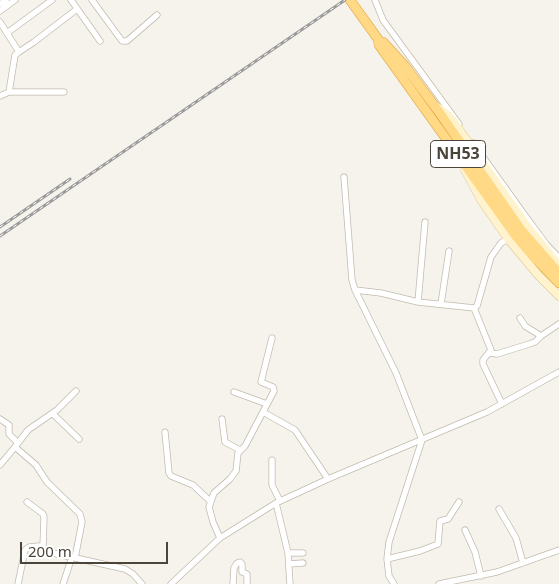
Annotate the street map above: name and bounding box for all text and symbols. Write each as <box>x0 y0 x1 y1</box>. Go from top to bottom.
road number: NH53 <box>430 140 486 168</box>
scale bar <box>22 532 170 564</box>
text: 200 m <box>28 541 72 561</box>

